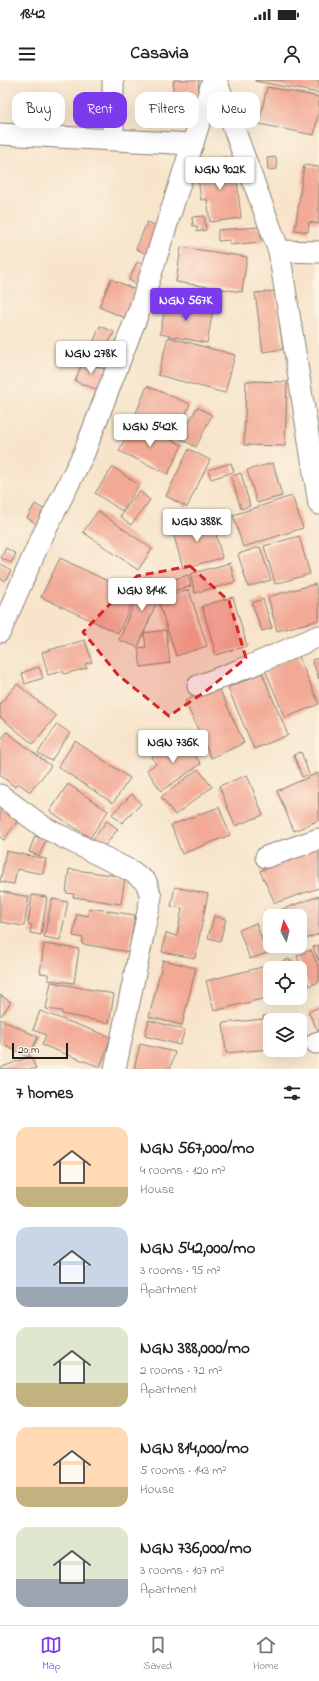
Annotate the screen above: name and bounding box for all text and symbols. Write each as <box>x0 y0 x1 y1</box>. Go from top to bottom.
text: 18:42 <box>20 3 45 25</box>
text: Casavia <box>130 41 189 67</box>
icon: menu <box>16 43 38 65</box>
icon: person <box>281 43 303 65</box>
chip: Buy <box>12 92 65 128</box>
chip: Rent <box>73 92 127 128</box>
chip: Filters <box>135 92 199 128</box>
chip: New <box>207 92 260 128</box>
pin: NGN 902K <box>179 157 261 191</box>
text: NGN 902K <box>194 160 246 179</box>
pin: NGN 567K <box>145 288 227 322</box>
text: NGN 567K <box>159 291 213 310</box>
pin: NGN 278K <box>50 341 132 375</box>
text: NGN 278K <box>65 344 117 363</box>
pin: NGN 542K <box>109 414 191 448</box>
text: NGN 542K <box>123 417 177 436</box>
pin: NGN 388K <box>156 509 238 543</box>
text: NGN 388K <box>172 512 222 531</box>
pin: NGN 814K <box>101 578 183 612</box>
text: NGN 814K <box>117 581 167 600</box>
pin: NGN 736K <box>132 730 214 764</box>
text: NGN 736K <box>147 733 199 752</box>
north arrow <box>263 909 307 953</box>
map controls <box>263 909 307 1057</box>
button: locate <box>263 961 307 1005</box>
button: layers <box>263 1013 307 1057</box>
scale bar <box>12 1041 68 1060</box>
text: 20 m <box>18 1042 40 1058</box>
text: 7 homes <box>16 1081 74 1106</box>
icon: filters <box>281 1082 303 1104</box>
text: NGN 567,000/mo <box>140 1136 254 1161</box>
icon: home <box>48 1143 96 1191</box>
text: 4 rooms · 120 m² <box>140 1161 226 1180</box>
text: House <box>140 1180 174 1199</box>
text: NGN 542,000/mo <box>140 1236 255 1261</box>
icon: home <box>48 1243 96 1291</box>
text: 3 rooms · 95 m² <box>140 1261 221 1280</box>
text: Apartment <box>140 1280 197 1299</box>
text: NGN 388,000/mo <box>140 1336 250 1361</box>
icon: home <box>48 1343 96 1391</box>
text: 2 rooms · 72 m² <box>140 1361 222 1380</box>
text: Apartment <box>140 1380 197 1399</box>
text: NGN 814,000/mo <box>140 1436 249 1461</box>
icon: home <box>48 1443 96 1491</box>
text: 5 rooms · 143 m² <box>140 1461 226 1480</box>
text: House <box>140 1480 174 1499</box>
text: NGN 736,000/mo <box>140 1536 252 1561</box>
icon: home <box>48 1543 96 1591</box>
text: 3 rooms · 107 m² <box>140 1561 224 1580</box>
text: Apartment <box>140 1580 197 1599</box>
tab: Map <box>40 1634 62 1674</box>
tab: Saved <box>143 1634 172 1674</box>
tab: Home <box>253 1634 279 1674</box>

